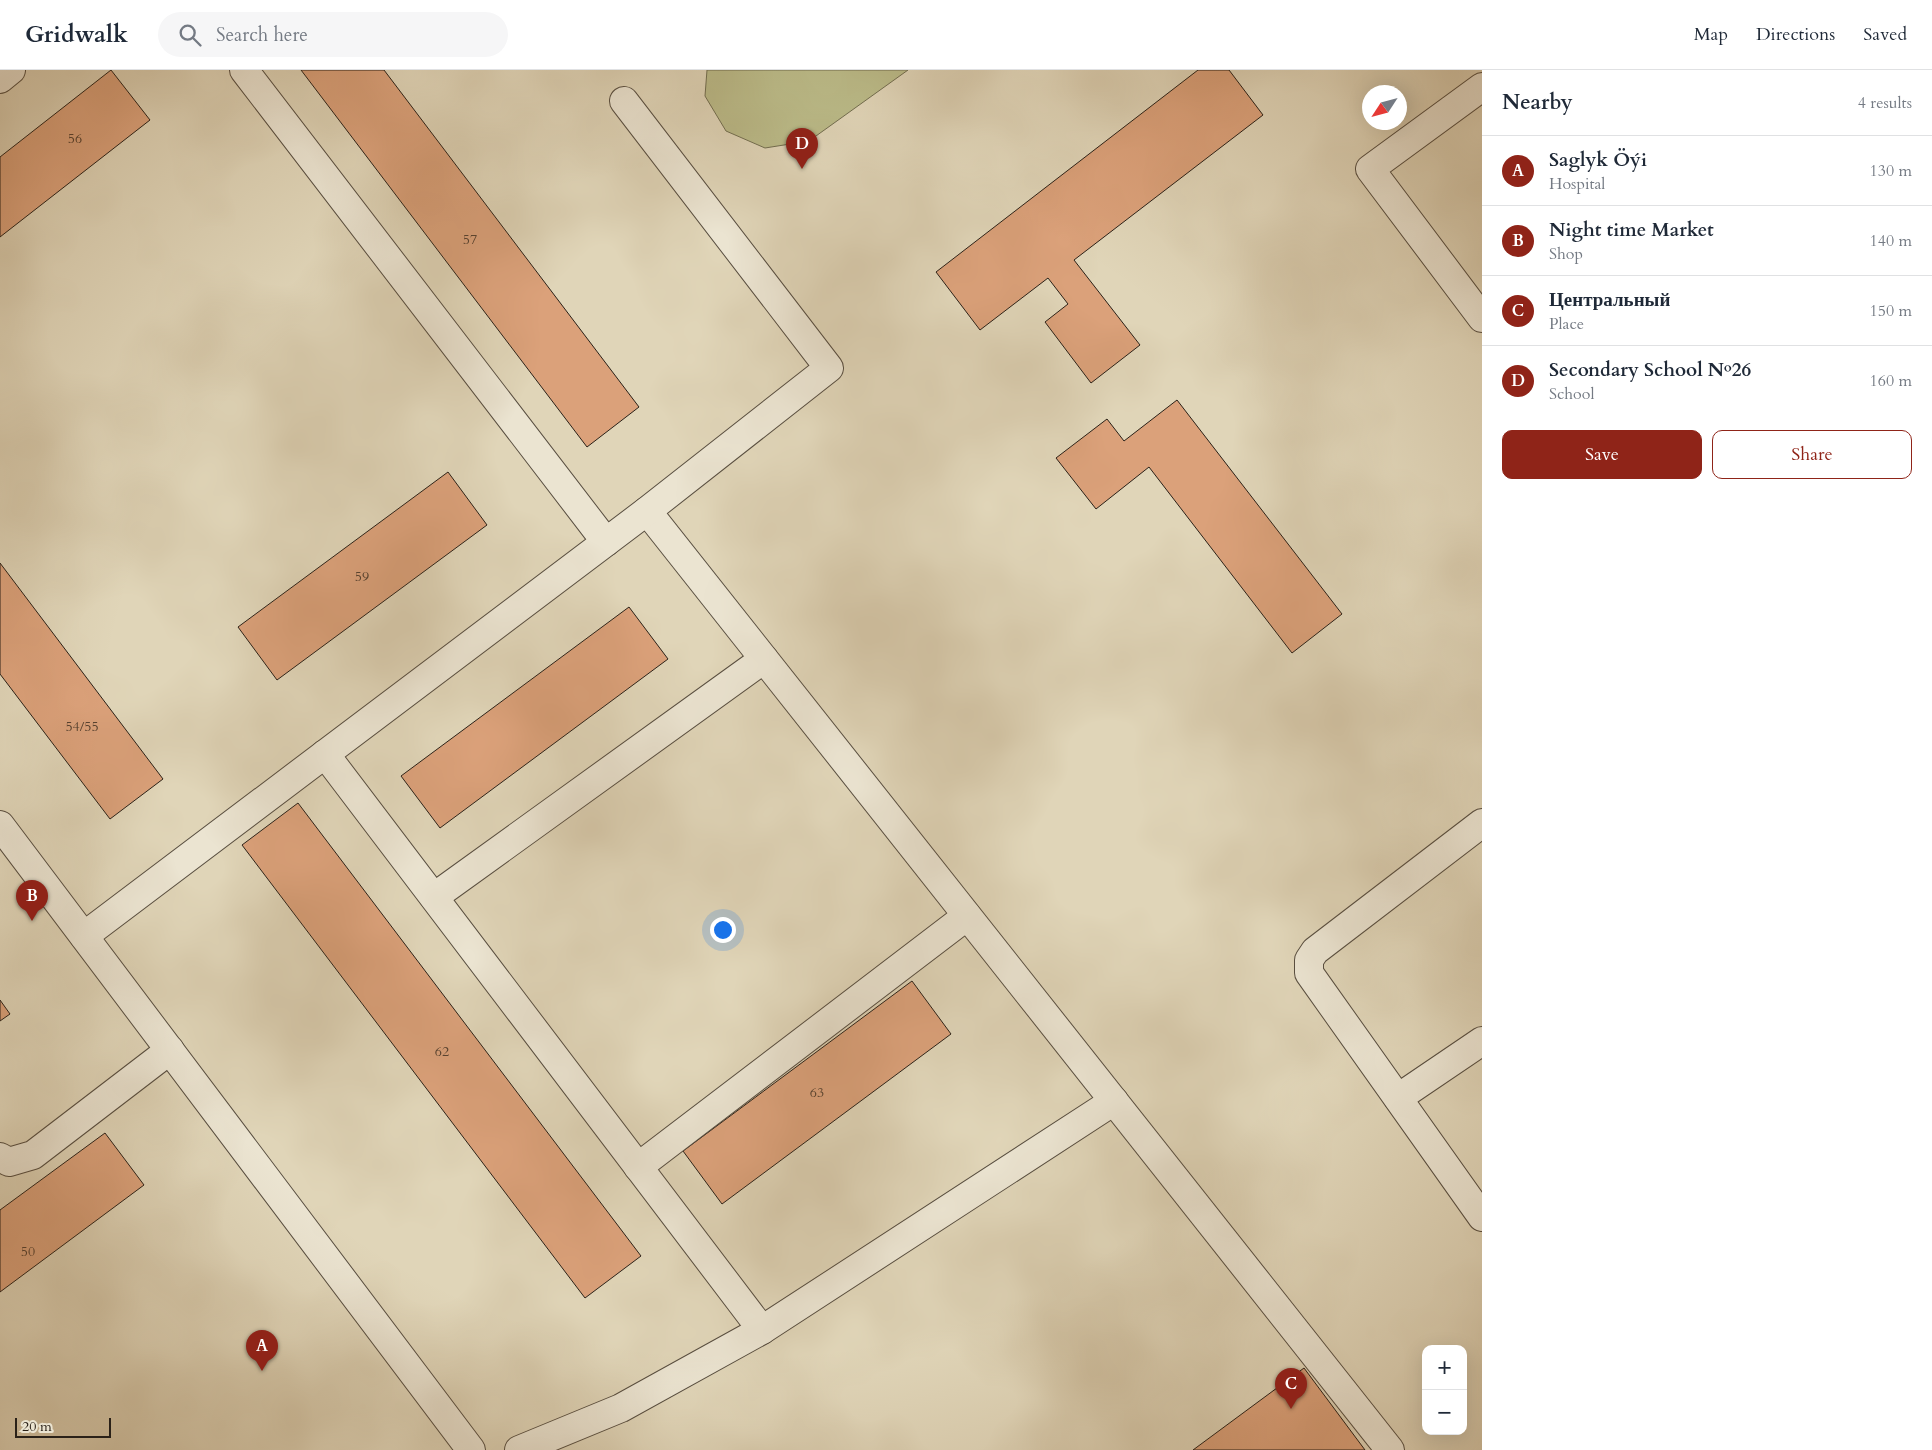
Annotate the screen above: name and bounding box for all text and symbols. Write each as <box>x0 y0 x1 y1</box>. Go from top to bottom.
search box <box>158 12 508 57</box>
text: Gridwalk <box>25 18 128 51</box>
icon: search <box>176 21 204 49</box>
text: Search here <box>216 22 308 48</box>
text: Map <box>1694 22 1728 47</box>
text: Directions <box>1756 22 1835 47</box>
text: Saved <box>1863 22 1907 47</box>
north arrow <box>1362 85 1407 130</box>
text: Nearby <box>1502 88 1573 117</box>
text: 4 results <box>1858 92 1912 114</box>
pin: D <box>786 128 818 169</box>
house number: 56 <box>68 129 82 148</box>
text: Saglyk Öýi <box>1549 147 1647 173</box>
text: A <box>1512 160 1524 182</box>
text: 130 m <box>1870 160 1912 182</box>
text: Hospital <box>1549 173 1605 195</box>
text: Night time Market <box>1549 217 1714 243</box>
house number: 57 <box>463 230 477 249</box>
text: B <box>1512 230 1524 252</box>
text: 140 m <box>1870 230 1912 252</box>
text: Shop <box>1549 243 1583 265</box>
text: Центральный <box>1549 287 1670 313</box>
text: C <box>1512 300 1524 322</box>
text: 150 m <box>1870 300 1912 322</box>
text: Place <box>1549 313 1584 335</box>
text: Secondary School №26 <box>1549 357 1751 383</box>
text: D <box>1511 370 1525 392</box>
text: 160 m <box>1870 370 1912 392</box>
text: School <box>1549 383 1594 405</box>
button: Save <box>1502 430 1702 479</box>
button: Share <box>1712 430 1912 479</box>
house number: 59 <box>355 567 369 586</box>
house number: 54/55 <box>65 717 99 736</box>
pin: B <box>16 880 48 921</box>
your location <box>710 917 736 943</box>
house number: 62 <box>435 1042 449 1061</box>
house number: 63 <box>810 1083 824 1102</box>
house number: 50 <box>21 1242 35 1261</box>
pin: A <box>246 1330 278 1371</box>
map controls <box>1422 1345 1467 1435</box>
button: + <box>1422 1345 1467 1390</box>
pin: C <box>1275 1368 1307 1409</box>
button: − <box>1422 1390 1467 1435</box>
scale bar <box>15 1415 111 1438</box>
text: 20 m <box>22 1417 52 1436</box>

